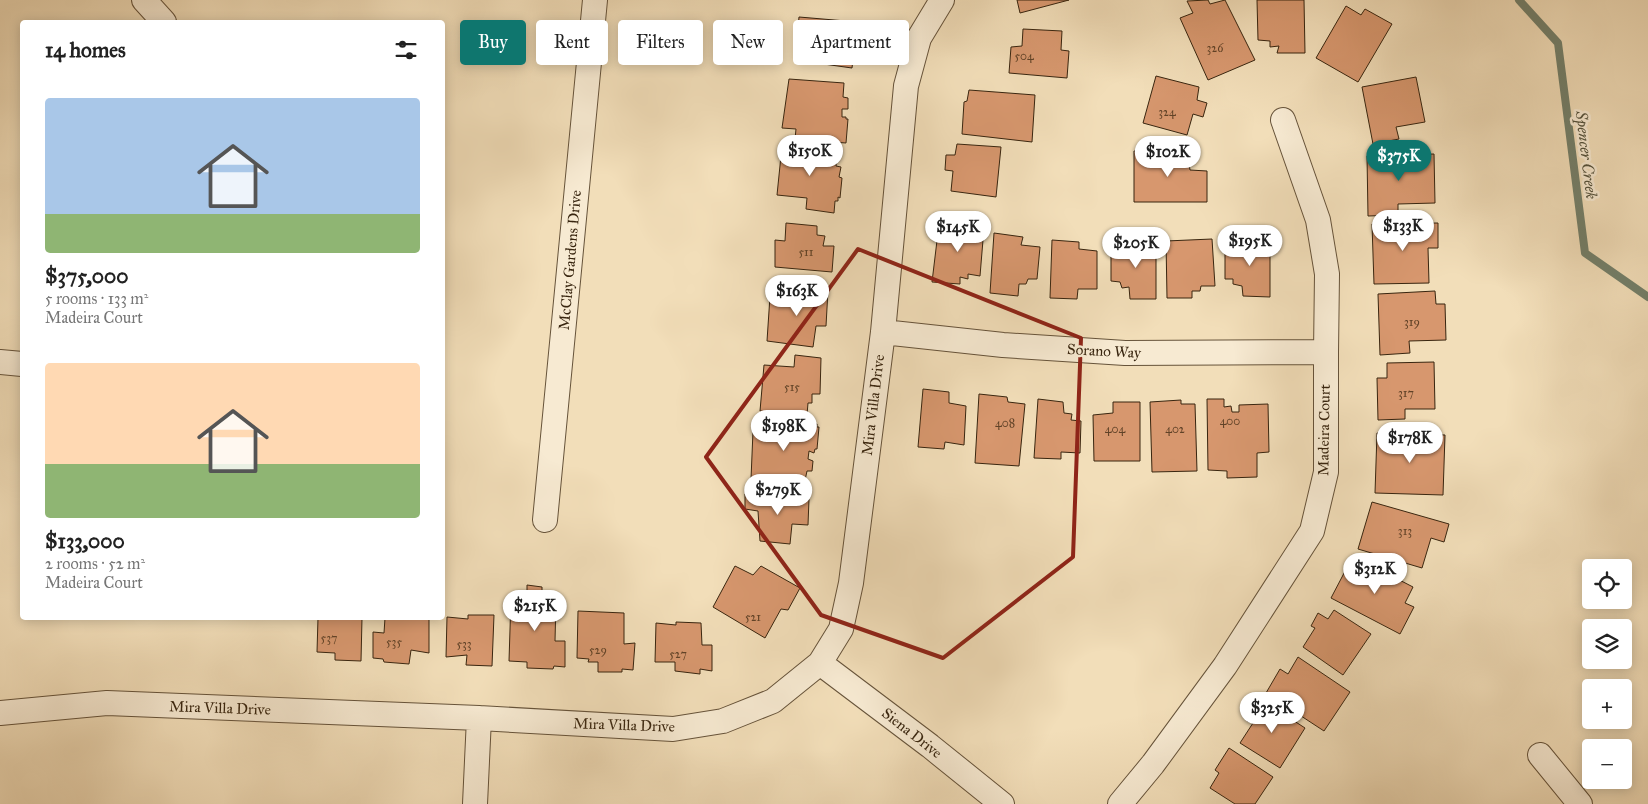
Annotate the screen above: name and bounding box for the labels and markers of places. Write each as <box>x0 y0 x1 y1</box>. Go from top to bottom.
pin: $150K <box>775 134 845 177</box>
pin: $102K <box>1133 136 1203 178</box>
pin: $375K <box>1364 140 1434 182</box>
pin: $145K <box>923 210 993 253</box>
pin: $133K <box>1368 210 1438 252</box>
pin: $195K <box>1215 224 1285 267</box>
pin: $205K <box>1101 226 1171 269</box>
pin: $163K <box>762 274 832 317</box>
pin: $198K <box>749 410 819 452</box>
pin: $178K <box>1375 422 1445 464</box>
pin: $279K <box>743 474 813 516</box>
pin: $312K <box>1340 552 1410 595</box>
pin: $215K <box>500 590 570 632</box>
pin: $325K <box>1237 692 1307 734</box>

